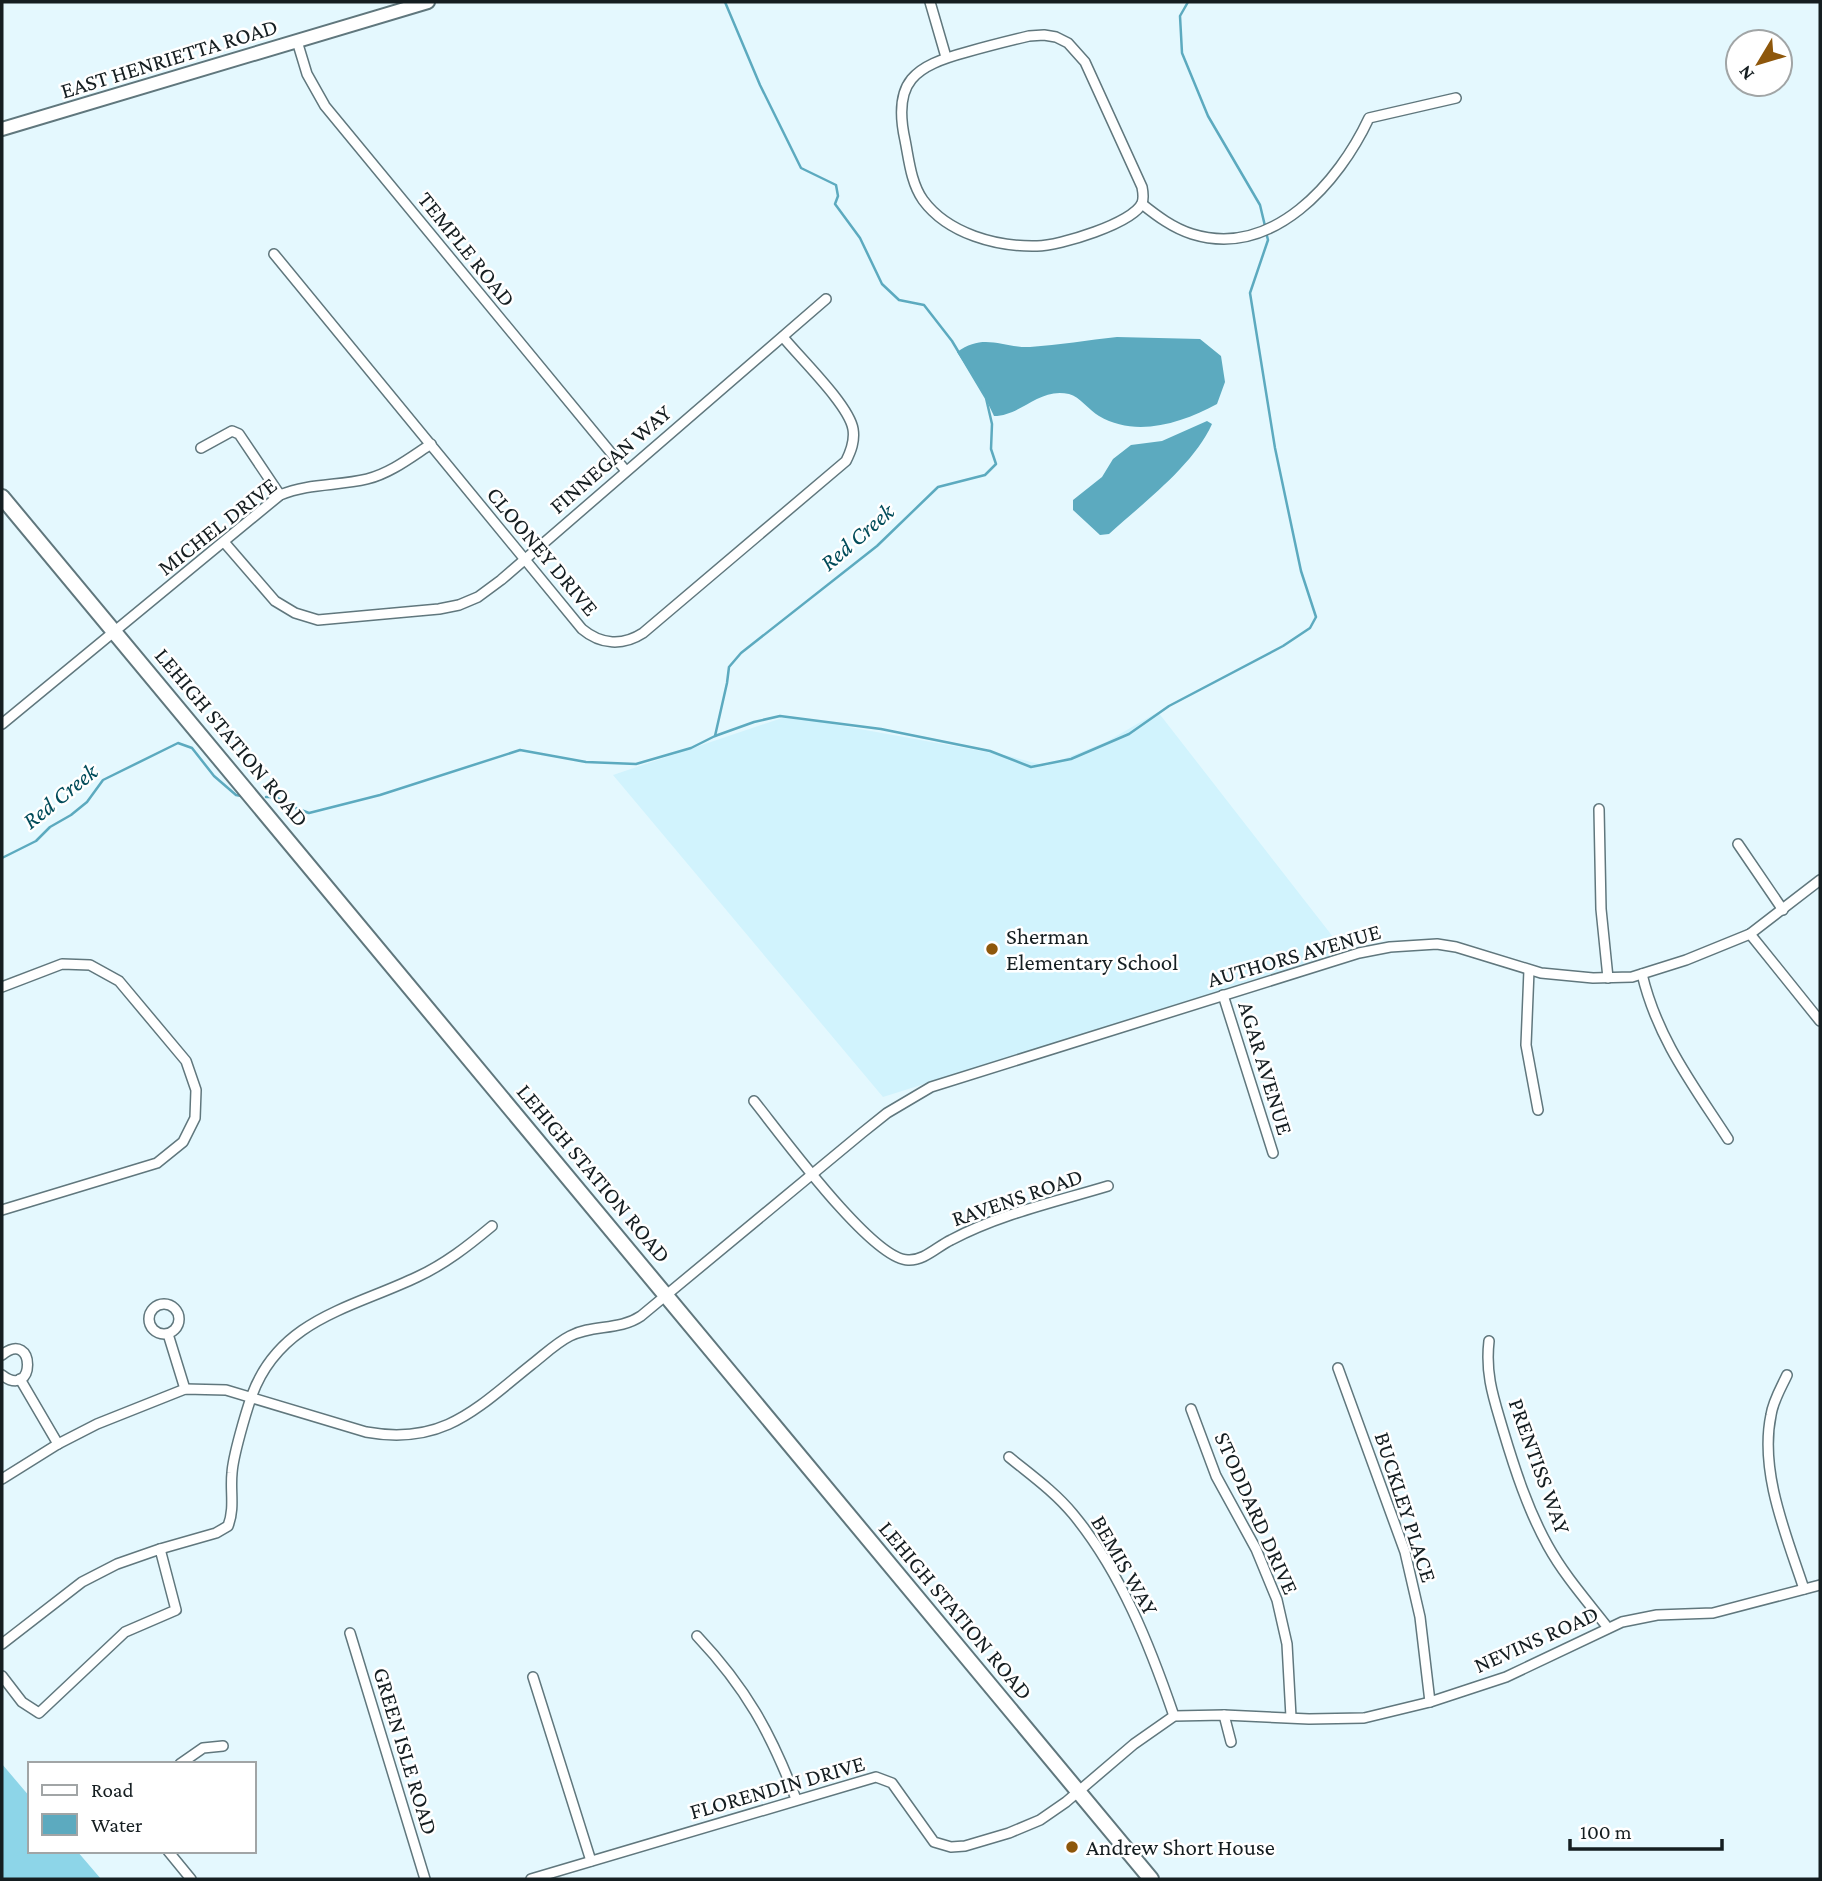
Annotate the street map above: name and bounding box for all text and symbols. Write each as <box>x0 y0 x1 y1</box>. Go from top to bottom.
street label: EAST HENRIETTA ROAD <box>57 13 281 103</box>
north arrow <box>1724 28 1794 98</box>
text: N <box>1734 62 1758 85</box>
street label: TEMPLE ROAD <box>413 186 521 312</box>
street label: FINNEGAN WAY <box>544 399 677 519</box>
street label: MICHEL DRIVE <box>152 472 282 580</box>
street label: CLOONEY DRIVE <box>482 481 604 621</box>
water label: Red Creek <box>814 496 900 576</box>
street label: LEHIGH STATION ROAD <box>150 642 314 832</box>
water label: Red Creek <box>17 756 104 834</box>
street label: AUTHORS AVENUE <box>1204 918 1384 992</box>
place label: Sherman Elementary School <box>1006 923 1178 975</box>
marker: Sherman Elementary School <box>984 941 1000 957</box>
street label: AGAR AVENUE <box>1233 998 1299 1138</box>
street label: LEHIGH STATION ROAD <box>512 1078 676 1268</box>
street label: RAVENS ROAD <box>948 1162 1086 1232</box>
street label: PRENTISS WAY <box>1504 1395 1577 1538</box>
street label: STODDARD DRIVE <box>1210 1428 1304 1598</box>
street label: BUCKLEY PLACE <box>1369 1429 1443 1585</box>
street label: BEMIS WAY <box>1086 1511 1164 1620</box>
street label: LEHIGH STATION ROAD <box>874 1515 1038 1705</box>
street label: NEVINS ROAD <box>1470 1600 1602 1678</box>
street label: GREEN ISLE ROAD <box>368 1664 444 1838</box>
street label: FLORENDIN DRIVE <box>686 1750 868 1824</box>
legend <box>28 1762 256 1853</box>
text: Road <box>91 1778 134 1802</box>
scale bar <box>1570 1808 1722 1852</box>
text: Water <box>91 1813 143 1837</box>
text: 100 m <box>1580 1820 1632 1844</box>
place label: Andrew Short House <box>1086 1834 1275 1860</box>
marker: Andrew Short House <box>1064 1839 1080 1855</box>

